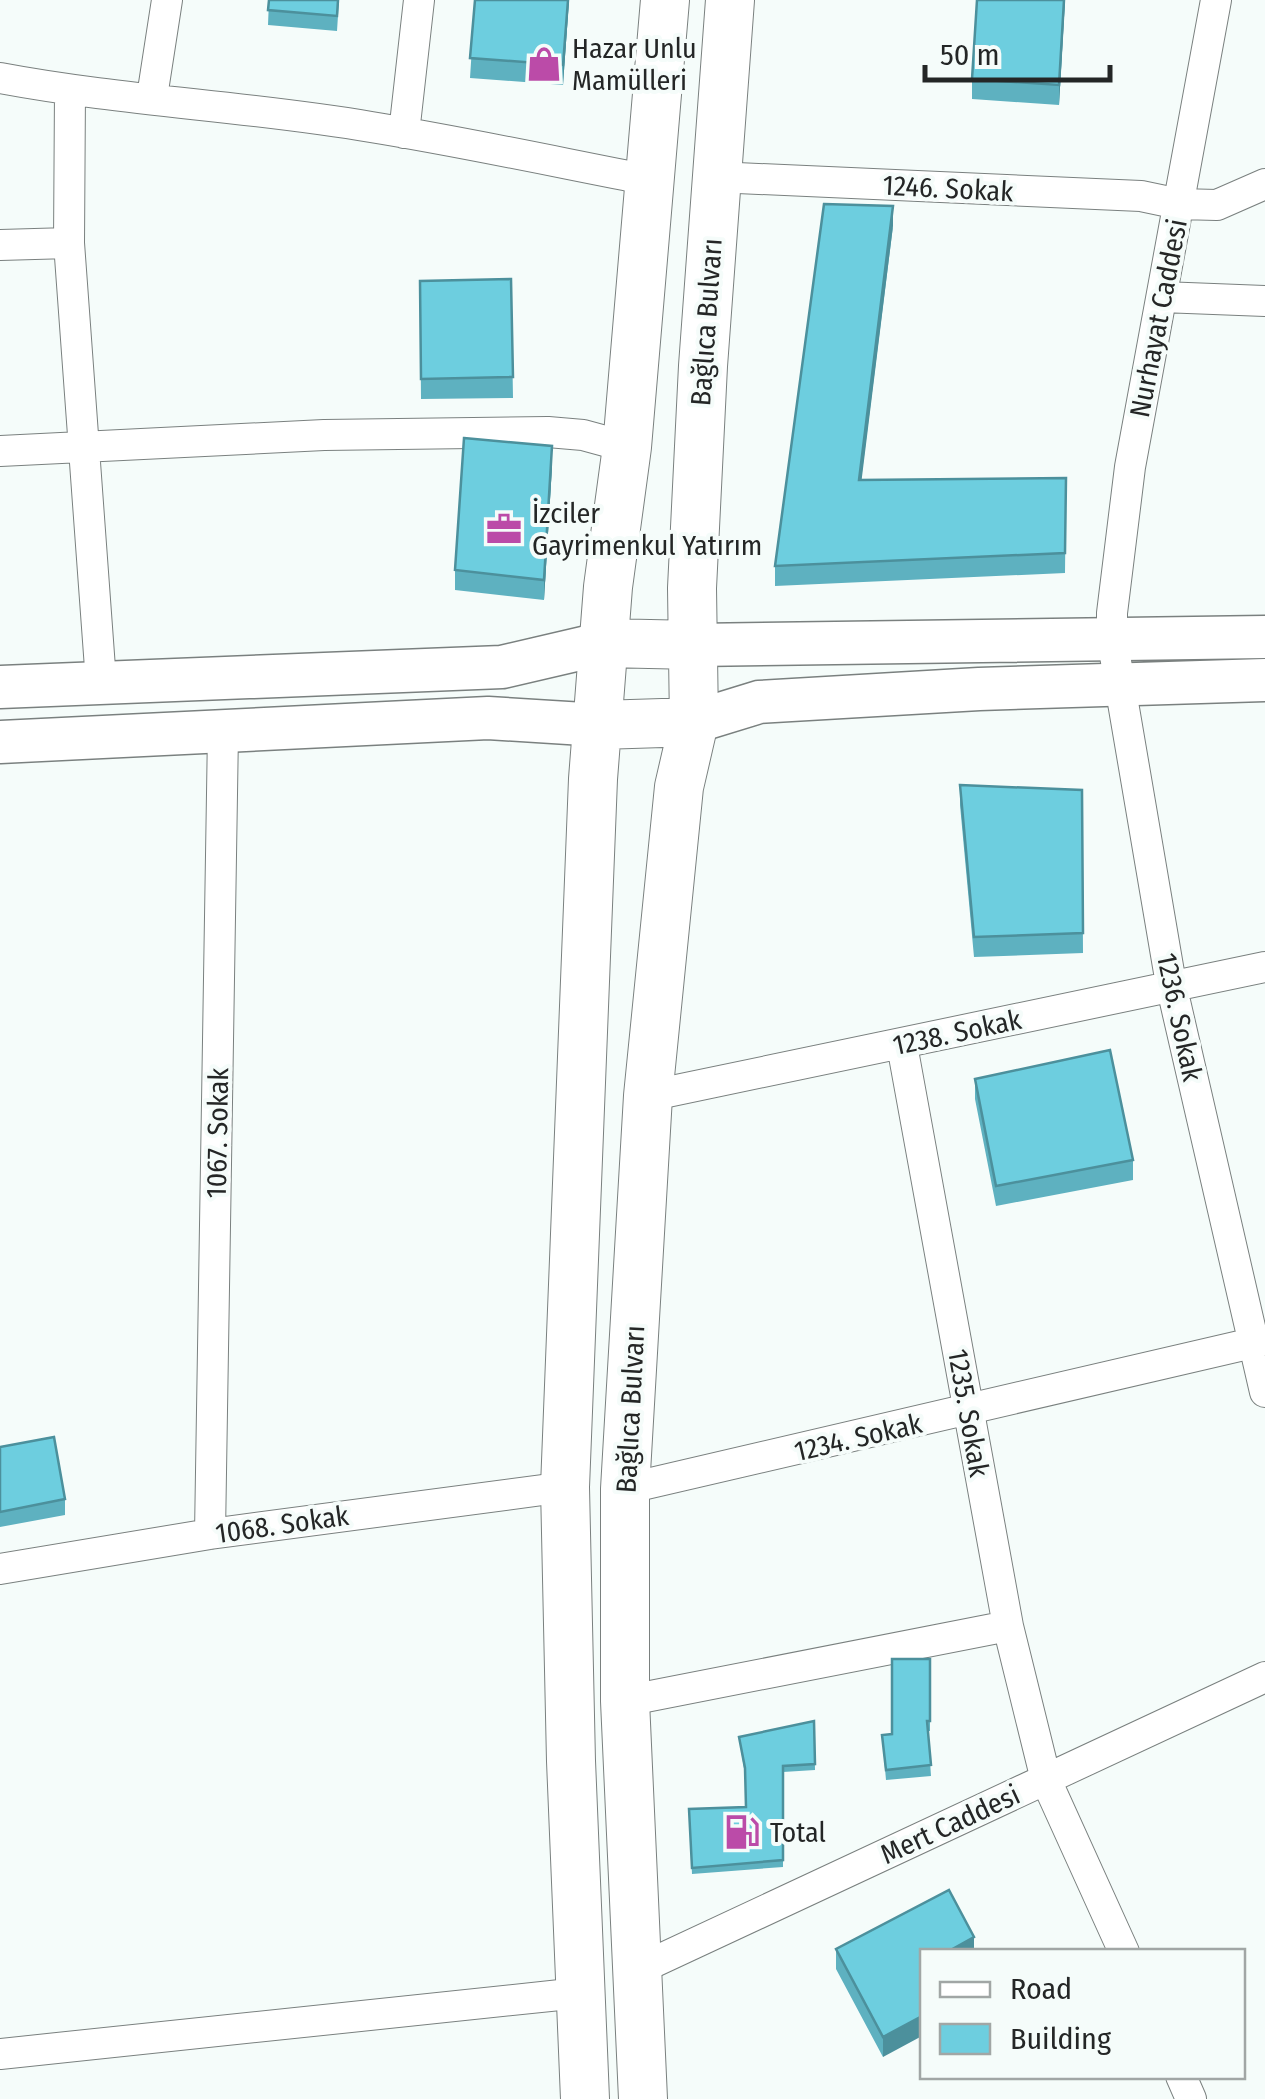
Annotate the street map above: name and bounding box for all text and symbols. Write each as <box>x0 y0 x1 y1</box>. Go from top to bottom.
scale bar <box>925 20 1110 82</box>
place label: Hazar Unlu Mamülleri <box>572 32 697 97</box>
text: 50 m <box>940 37 1000 73</box>
shop icon: Hazar Unlu Mamülleri <box>525 45 563 83</box>
street label: 1246. Sokak <box>882 169 1015 208</box>
street label: Nurhayat Caddesi <box>1123 216 1194 420</box>
street label: Bağlıca Bulvarı <box>684 237 729 407</box>
place label: İzciler Gayrimenkul Yatırım <box>532 497 762 562</box>
office icon: İzciler Gayrimenkul Yatırım <box>485 510 523 548</box>
street label: 1236. Sokak <box>1150 950 1209 1085</box>
street label: 1238. Sokak <box>890 1003 1025 1062</box>
street label: 1067. Sokak <box>200 1066 235 1199</box>
street label: Bağlıca Bulvarı <box>610 1324 651 1494</box>
street label: 1235. Sokak <box>941 1347 996 1481</box>
street label: 1234. Sokak <box>791 1407 926 1468</box>
street label: 1068. Sokak <box>213 1499 352 1550</box>
street label: Mert Caddesi <box>875 1778 1025 1871</box>
fuel station icon: Total <box>723 1813 761 1851</box>
place label: Total <box>770 1816 826 1849</box>
legend <box>920 1949 1245 2079</box>
text: Road <box>1010 1971 1072 2007</box>
text: Building <box>1010 2021 1112 2057</box>

